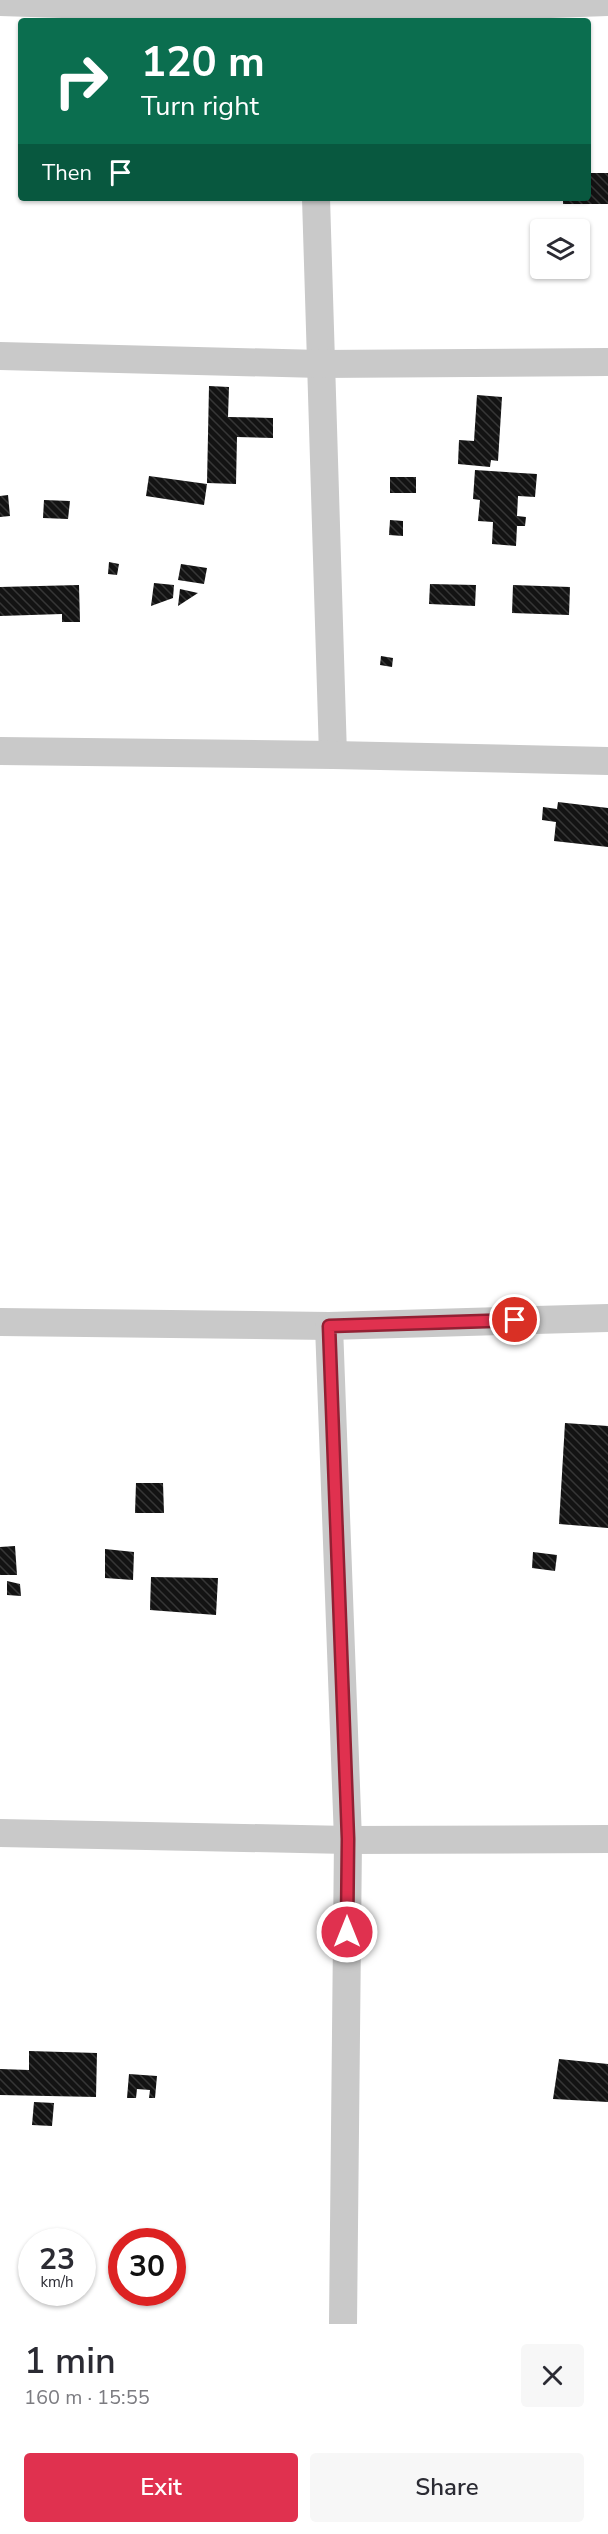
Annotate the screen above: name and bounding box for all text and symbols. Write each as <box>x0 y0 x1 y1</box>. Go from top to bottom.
text: 120 m <box>141 34 265 91</box>
icon: right <box>42 42 120 120</box>
text: Turn right <box>141 88 259 125</box>
icon: arrive <box>104 156 137 189</box>
text: Then <box>42 158 92 188</box>
map controls <box>530 219 590 279</box>
button: layers <box>530 219 590 279</box>
pin <box>489 1294 540 1345</box>
icon: arrive <box>498 1303 531 1336</box>
position arrow <box>315 1900 379 1964</box>
speed limit sign: 30 <box>108 2228 186 2306</box>
text: 23 <box>39 2239 75 2280</box>
text: km/h <box>40 2272 74 2292</box>
text: 1 min <box>24 2337 116 2386</box>
button: close <box>521 2344 584 2407</box>
text: 160 m · 15:55 <box>24 2384 150 2411</box>
button: Exit <box>24 2453 298 2522</box>
button: Share <box>310 2453 584 2522</box>

